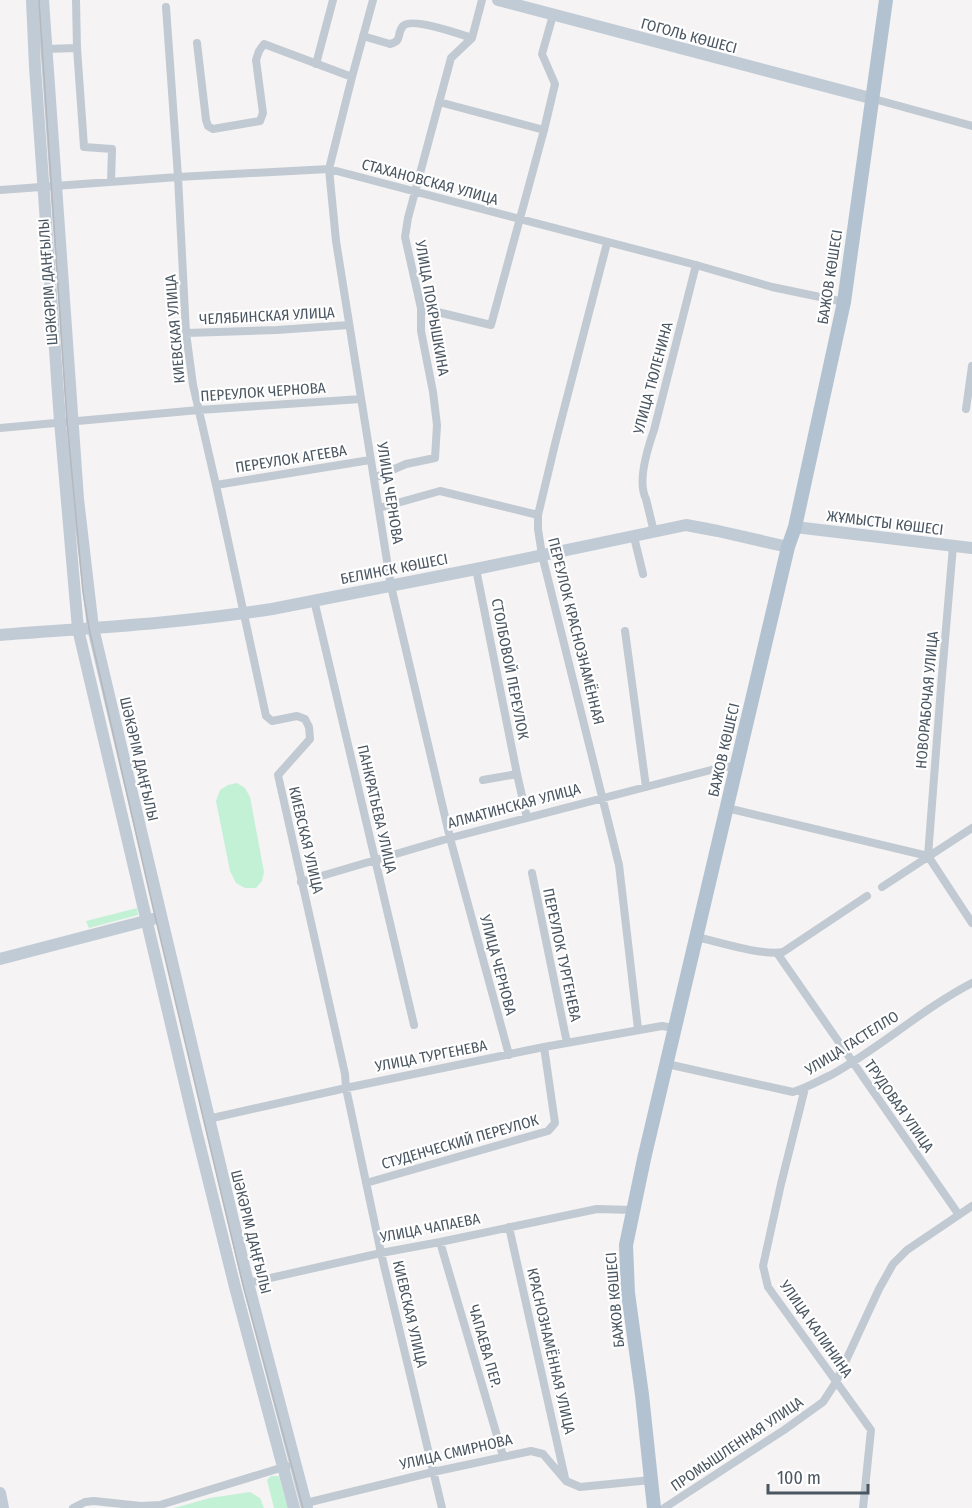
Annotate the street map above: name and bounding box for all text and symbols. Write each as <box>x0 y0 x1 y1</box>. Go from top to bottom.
street label: ГОГОЛЬ КӨШЕСІ <box>639 15 739 57</box>
street label: СТАХАНОВСКАЯ УЛИЦА <box>360 155 500 209</box>
street label: ШӘКӘРІМ ДАҢҒЫЛЫ <box>35 218 61 346</box>
street label: БАЖОВ КӨШЕСІ <box>814 228 846 326</box>
street label: УЛИЦА ПОКРЫШКИНА <box>411 238 453 377</box>
street label: КИЕВСКАЯ УЛИЦА <box>161 274 189 384</box>
street label: ЧЕЛЯБИНСКАЯ УЛИЦА <box>199 303 335 329</box>
street label: УЛИЦА ТЮЛЕНИНА <box>629 320 677 437</box>
street label: ПЕРЕУЛОК ЧЕРНОВА <box>200 379 326 405</box>
street label: УЛИЦА ЧЕРНОВА <box>373 440 407 545</box>
street label: ПЕРЕУЛОК АГЕЕВА <box>234 441 348 477</box>
street label: ЖҰМЫСТЫ КӨШЕСІ <box>826 507 944 539</box>
street label: ПЕРЕУЛОК КРАСНОЗНАМЁННАЯ <box>544 536 608 726</box>
street label: БЕЛИНСК КӨШЕСІ <box>339 550 449 588</box>
street label: СТОЛБОВОЙ ПЕРЕУЛОК <box>487 597 533 741</box>
street label: НОВОРАБОЧАЯ УЛИЦА <box>912 630 942 770</box>
street label: ШӘКӘРІМ ДАҢҒЫЛЫ <box>116 695 162 823</box>
street label: БАЖОВ КӨШЕСІ <box>704 701 744 799</box>
street label: ПАНКРАТЬЕВА УЛИЦА <box>353 743 401 875</box>
street label: АЛМАТИНСКАЯ УЛИЦА <box>446 780 582 832</box>
street label: КИЕВСКАЯ УЛИЦА <box>285 785 327 895</box>
street label: ПЕРЕУЛОК ТУРГЕНЕВА <box>539 887 585 1023</box>
street label: УЛИЦА ЧЕРНОВА <box>476 912 520 1017</box>
street label: УЛИЦА ГАСТЕЛЛО <box>801 1007 902 1080</box>
street label: УЛИЦА ТУРГЕНЕВА <box>373 1036 489 1076</box>
street label: ТРУДОВАЯ УЛИЦА <box>860 1056 938 1156</box>
street label: СТУДЕНЧЕСКИЙ ПЕРЕУЛОК <box>379 1111 541 1173</box>
street label: ШӘКӘРІМ ДАҢҒЫЛЫ <box>227 1168 275 1296</box>
street label: УЛИЦА ЧАПАЕВА <box>377 1209 482 1247</box>
street label: БАЖОВ КӨШЕСІ <box>602 1252 628 1348</box>
street label: КИЕВСКАЯ УЛИЦА <box>389 1259 431 1369</box>
street label: КРАСНОЗНАМЁННАЯ УЛИЦА <box>523 1266 579 1436</box>
street label: УЛИЦА КАЛИНИНА <box>775 1276 856 1381</box>
street label: ЧАПАЕВА ПЕР. <box>465 1303 505 1389</box>
street label: ПРОМЫШЛЕННАЯ УЛИЦА <box>667 1393 807 1495</box>
street label: УЛИЦА СМИРНОВА <box>397 1430 514 1474</box>
scale bar <box>768 1457 868 1495</box>
text: 100 m <box>777 1467 821 1489</box>

